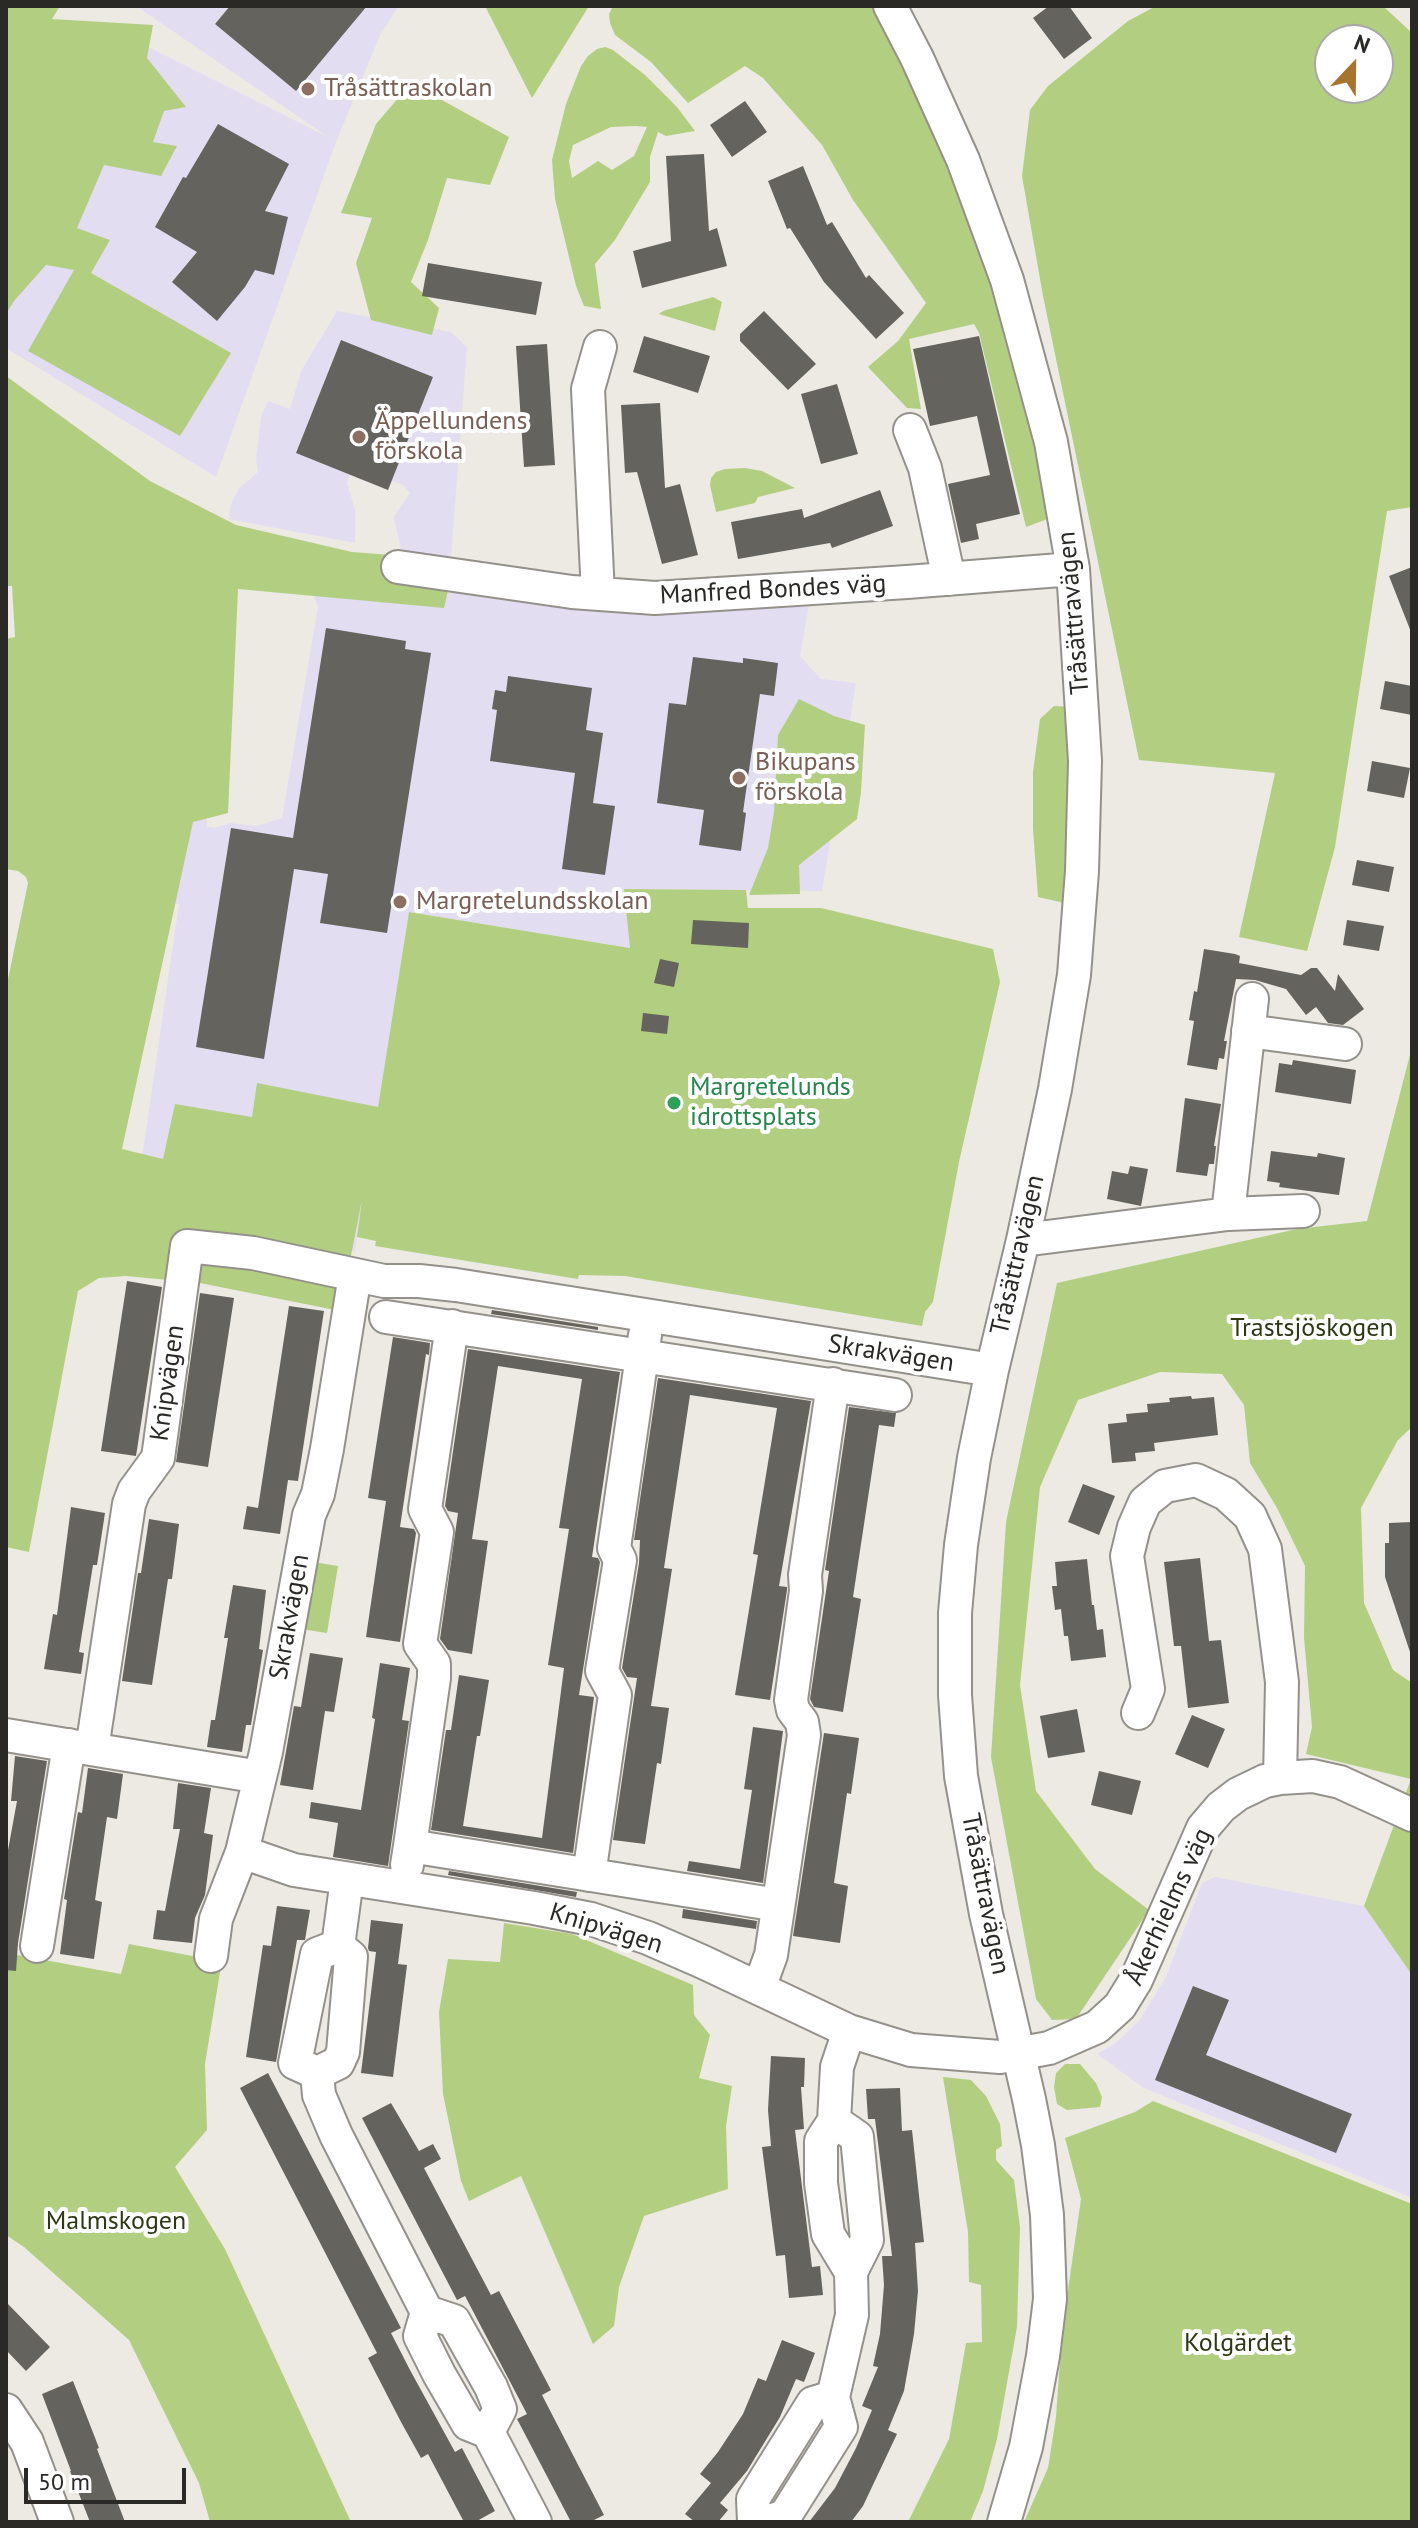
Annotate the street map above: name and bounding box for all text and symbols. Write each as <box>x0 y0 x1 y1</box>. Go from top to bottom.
north arrow <box>1314 24 1394 104</box>
text: N <box>1350 28 1374 59</box>
place label: Tråsättraskolan <box>324 73 492 105</box>
marker: Tråsättraskolan <box>299 80 317 98</box>
place label: Äppellundens förskola <box>375 406 527 468</box>
marker: Äppellundens förskola <box>350 428 368 446</box>
street label: Tråsättravägen <box>1051 530 1097 696</box>
street label: Manfred Bondes väg <box>659 568 887 612</box>
place label: Bikupans förskola <box>755 747 856 808</box>
marker: Bikupans förskola <box>730 769 748 787</box>
place label: Margretelundsskolan <box>416 886 649 918</box>
marker: Margretelundsskolan <box>391 893 409 911</box>
place label: Margretelunds idrottsplats <box>690 1072 851 1134</box>
marker: Margretelunds idrottsplats <box>665 1094 683 1112</box>
street label: Tråsättravägen <box>984 1172 1052 1338</box>
park label: Trastsjöskogen <box>1230 1313 1394 1345</box>
street label: Knipvägen <box>144 1323 192 1443</box>
street label: Skrakvägen <box>826 1329 956 1379</box>
street label: Skrakvägen <box>264 1552 316 1682</box>
street label: Tråsättravägen <box>954 1811 1016 1977</box>
street label: Åkerhielms väg <box>1119 1823 1219 1991</box>
street label: Knipvägen <box>546 1897 666 1961</box>
park label: Malmskogen <box>46 2206 186 2238</box>
park label: Kolgärdet <box>1184 2328 1292 2360</box>
scale bar <box>28 2452 190 2502</box>
text: 50 m <box>38 2466 90 2497</box>

